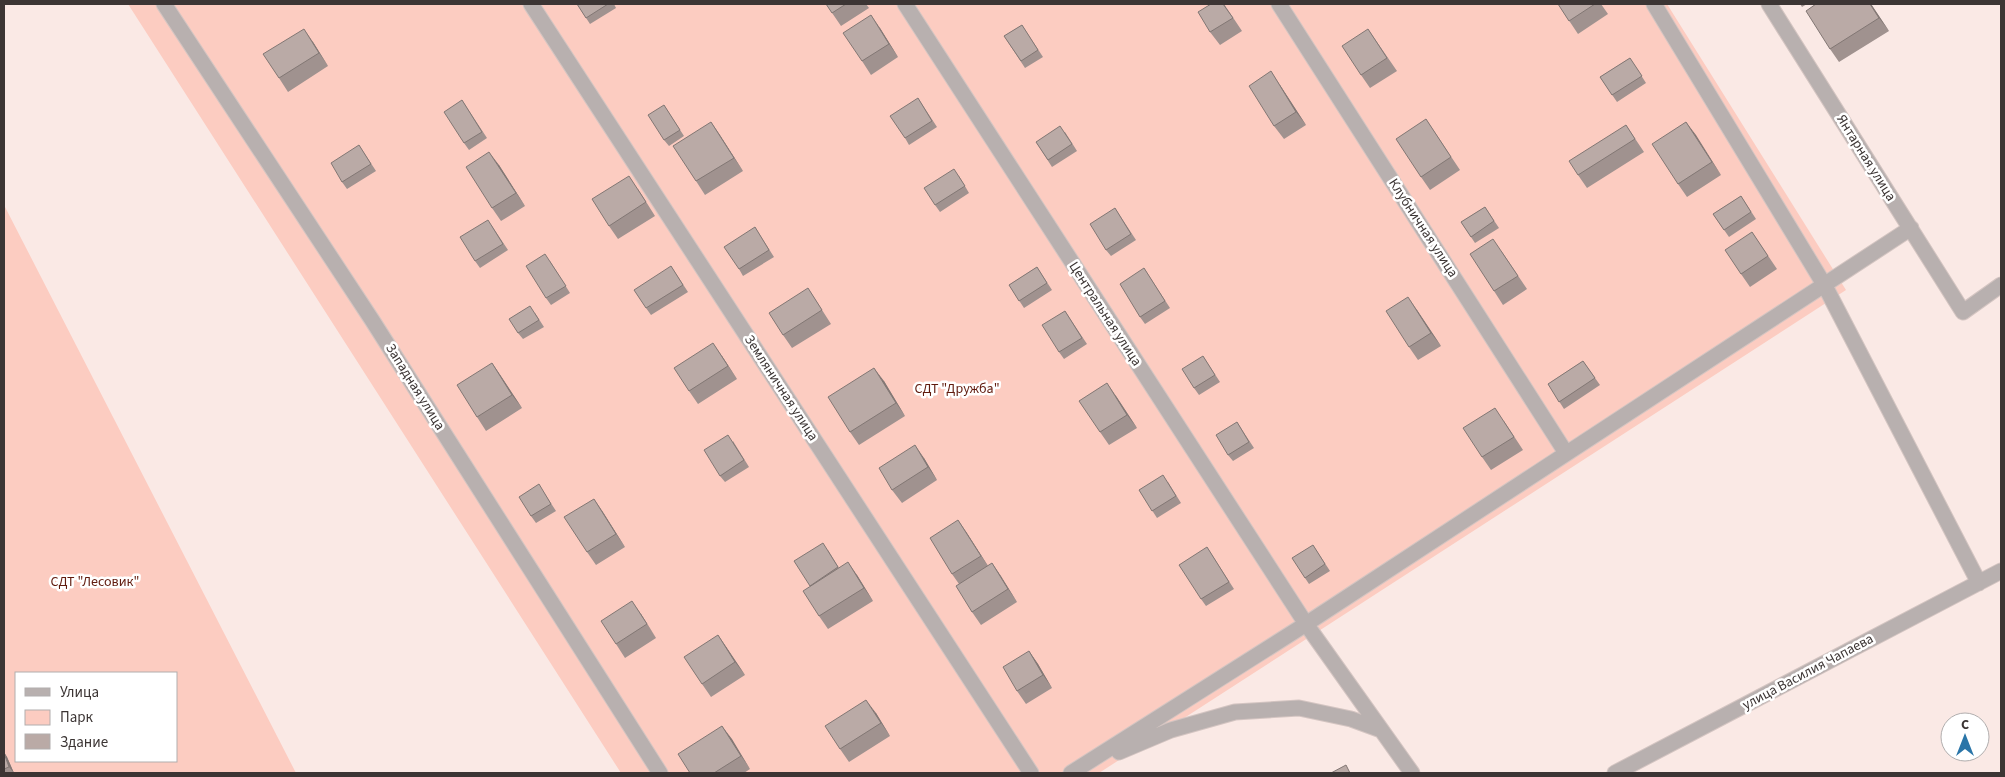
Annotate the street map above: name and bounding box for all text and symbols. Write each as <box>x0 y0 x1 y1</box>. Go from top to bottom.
street label: Янтарная улица <box>1831 111 1901 205</box>
street label: Клубничная улица <box>1383 175 1463 281</box>
street label: Центральная улица <box>1064 258 1146 370</box>
street label: Земляничная улица <box>739 331 823 445</box>
street label: Западная улица <box>380 340 450 434</box>
park label: СДТ "Дружба" <box>914 379 1000 399</box>
park label: СДТ "Лесовик" <box>50 572 140 592</box>
street label: улица Василия Чапаева <box>1739 629 1877 715</box>
legend <box>15 672 178 762</box>
text: Улица <box>60 682 99 703</box>
text: Парк <box>60 707 94 728</box>
north arrow <box>1940 712 1990 762</box>
text: С <box>1961 715 1969 735</box>
text: Здание <box>60 732 108 753</box>

